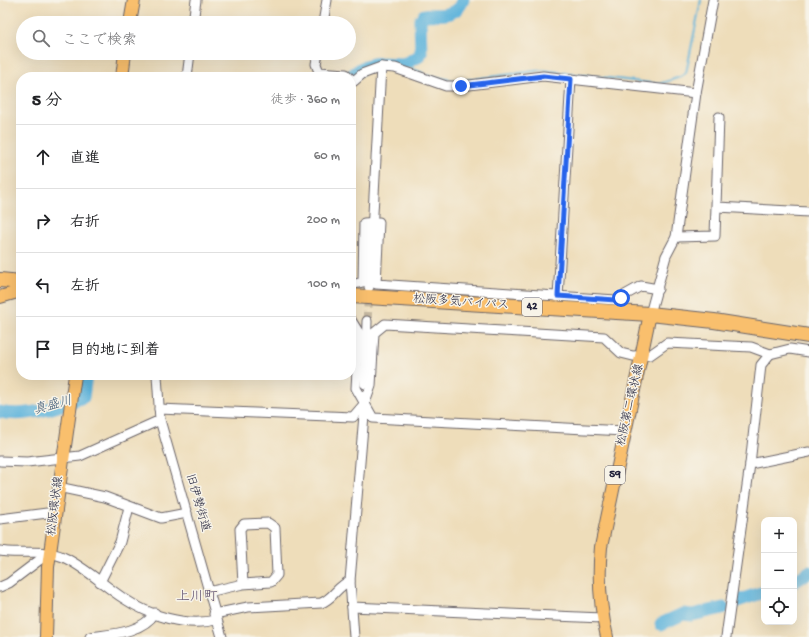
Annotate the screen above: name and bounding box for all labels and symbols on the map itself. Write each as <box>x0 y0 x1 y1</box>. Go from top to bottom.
route end <box>452 77 470 95</box>
route start <box>612 289 630 307</box>
street label: 松阪多気バイパス <box>413 292 509 313</box>
road number: 42 <box>522 298 542 316</box>
street label: 松阪第二環状線 <box>614 362 647 448</box>
water label: 真盛川 <box>32 393 74 418</box>
road number: 59 <box>605 466 625 484</box>
street label: 旧伊勢街道 <box>182 472 213 534</box>
street label: 松阪環状線 <box>44 475 67 537</box>
district label: 上川町 <box>176 589 218 606</box>

